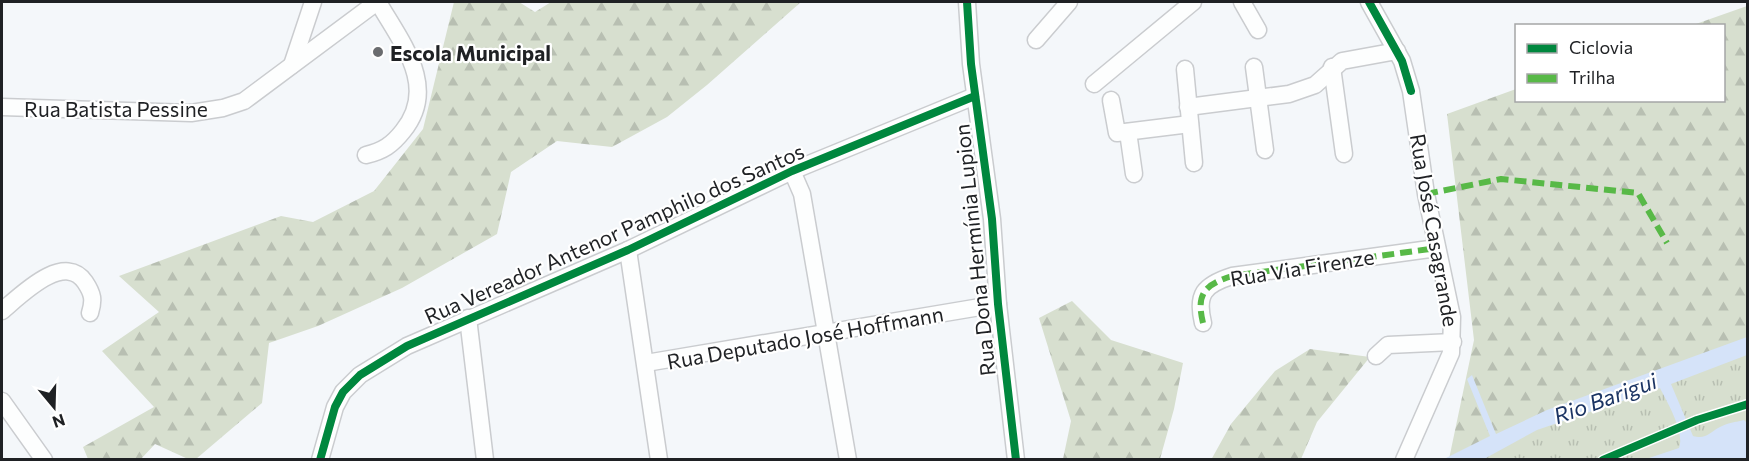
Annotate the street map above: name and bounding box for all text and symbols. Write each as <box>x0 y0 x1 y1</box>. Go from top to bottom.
legend <box>1515 24 1725 102</box>
text: Ciclovia <box>1569 36 1633 58</box>
place label: Escola Municipal <box>390 40 551 65</box>
marker: Escola Municipal <box>371 45 385 59</box>
text: Trilha <box>1569 66 1615 88</box>
street label: Rua Batista Pessine <box>24 96 208 121</box>
street label: Rua Dona Hermínia Lupion <box>948 123 1000 377</box>
street label: Rua José Casagrande <box>1406 132 1464 328</box>
street label: Rua Vereador Antenor Pamphilo dos Santos <box>420 138 808 328</box>
street label: Rua Via Firenze <box>1228 243 1376 291</box>
street label: Rua Deputado José Hoffmann <box>665 300 945 374</box>
water label: Rio Barigui <box>1550 366 1662 429</box>
north arrow <box>24 377 84 437</box>
text: N <box>50 411 68 433</box>

